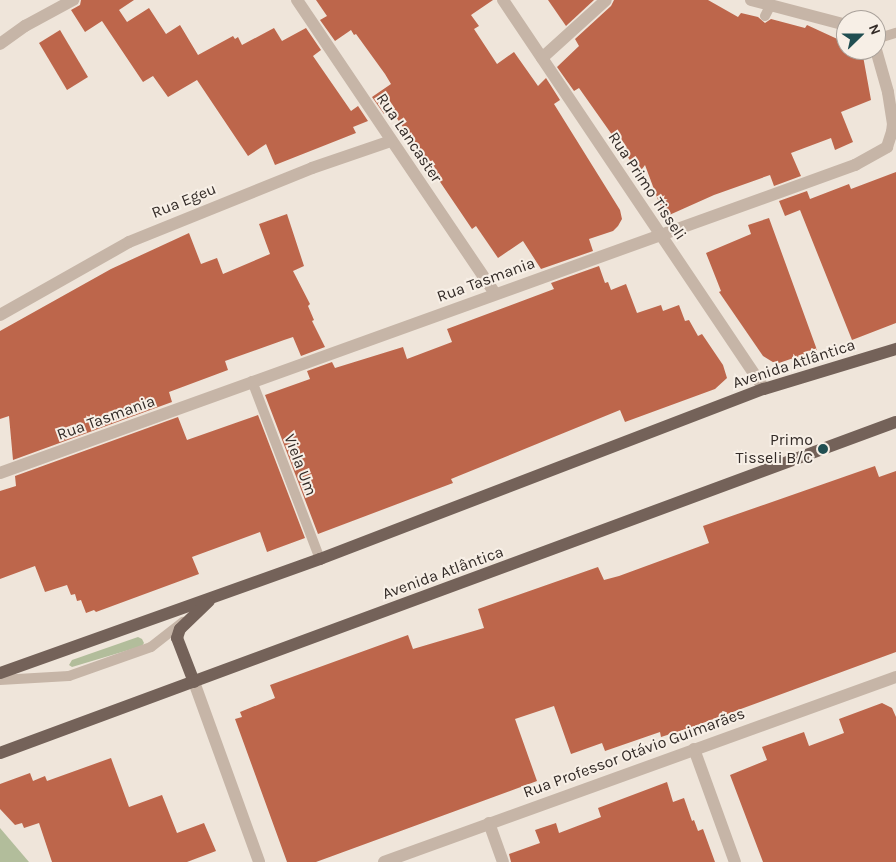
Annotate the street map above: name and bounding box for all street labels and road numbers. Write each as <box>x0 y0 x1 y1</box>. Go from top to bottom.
street label: Rua Lancaster <box>372 90 446 186</box>
street label: Rua Primo Tisseli <box>604 128 690 244</box>
street label: Rua Egeu <box>149 179 219 223</box>
street label: Rua Tasmania <box>434 253 538 307</box>
street label: Avenida Atlântica <box>730 335 858 393</box>
street label: Rua Tasmania <box>54 391 158 445</box>
street label: Viela Um <box>279 431 321 499</box>
street label: Avenida Atlântica <box>380 542 506 604</box>
street label: Rua Professor Otávio Guimarães <box>521 704 747 802</box>

